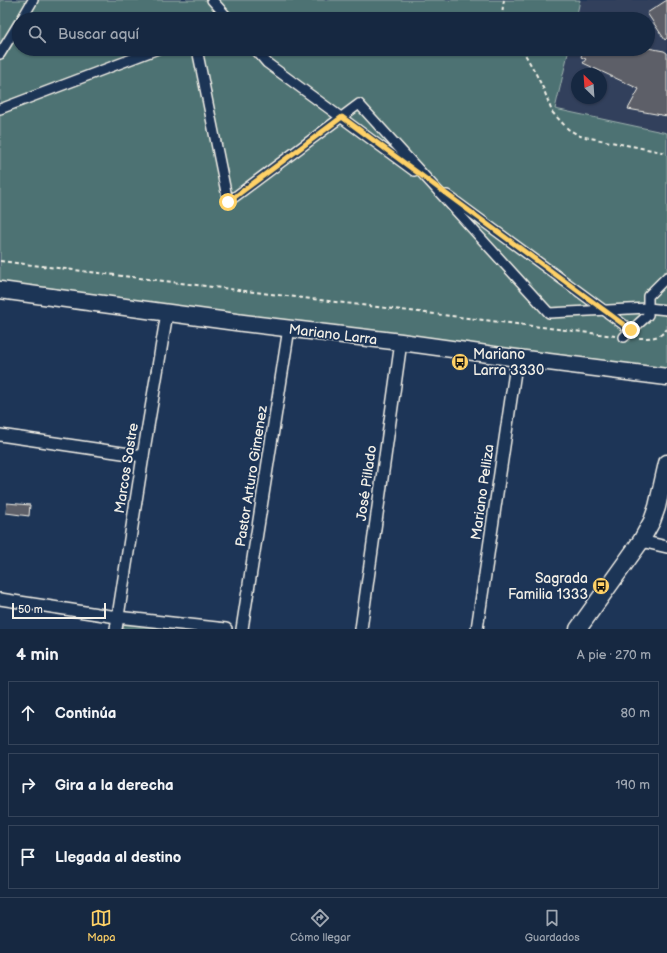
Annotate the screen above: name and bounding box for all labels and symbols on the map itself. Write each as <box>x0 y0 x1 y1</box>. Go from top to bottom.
north arrow <box>571 68 607 104</box>
route start <box>219 193 237 211</box>
street label: Mariano Larra <box>288 321 378 348</box>
route end <box>622 321 640 339</box>
place label: Mariano Larra 3330 <box>473 346 544 379</box>
bus stop icon: Mariano Larra 3330 <box>450 352 470 372</box>
street label: Pastor Arturo Gimenez <box>232 404 271 548</box>
street label: Marcos Sastre <box>111 422 142 515</box>
street label: Mariano Pelliza <box>467 443 498 541</box>
street label: José Pillado <box>353 444 380 522</box>
place label: Sagrada Familia 1333 <box>508 570 588 603</box>
bus stop icon: Sagrada Familia 1333 <box>591 576 611 596</box>
scale bar <box>12 601 106 620</box>

